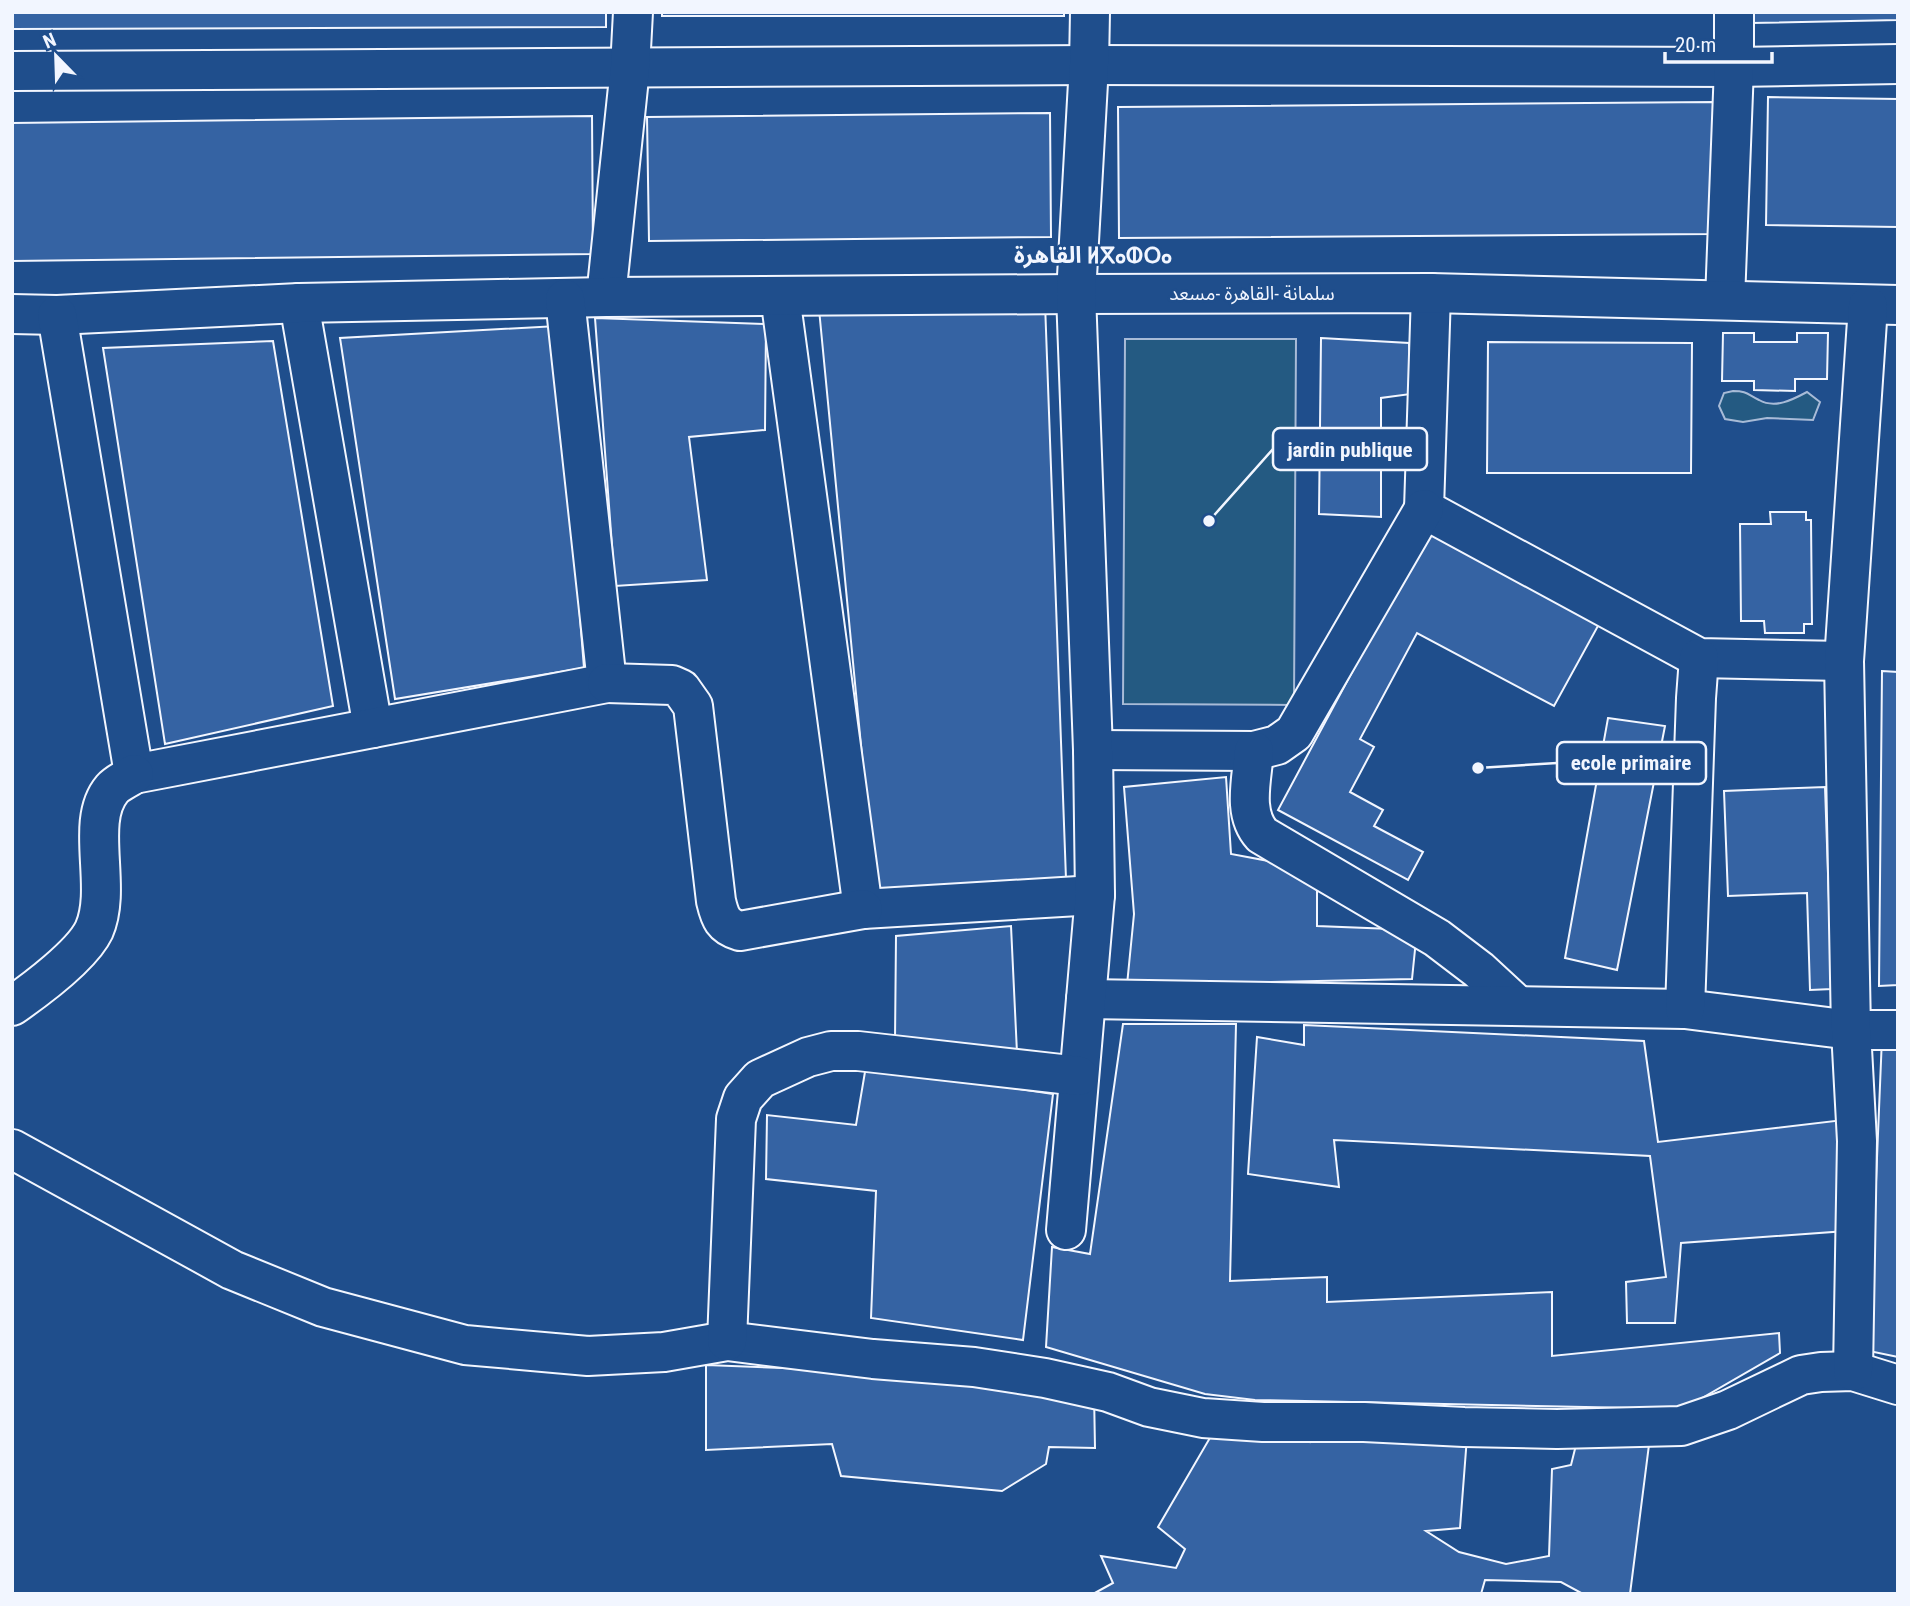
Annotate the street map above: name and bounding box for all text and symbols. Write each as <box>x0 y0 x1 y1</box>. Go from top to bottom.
north arrow <box>21 21 91 91</box>
scale bar <box>1665 21 1772 65</box>
text: N <box>40 28 59 54</box>
text: 20 m <box>1675 33 1716 57</box>
district label: القاهرة ⵍⴳⴰⵀⵔⴰ <box>1014 242 1172 269</box>
street label: سلمانة -القاهرة -مسعد <box>1169 282 1335 305</box>
callout: jardin publique <box>1273 428 1427 470</box>
text: jardin publique <box>1286 438 1413 462</box>
callout: ecole primaire <box>1557 742 1706 784</box>
text: ecole primaire <box>1571 751 1691 775</box>

